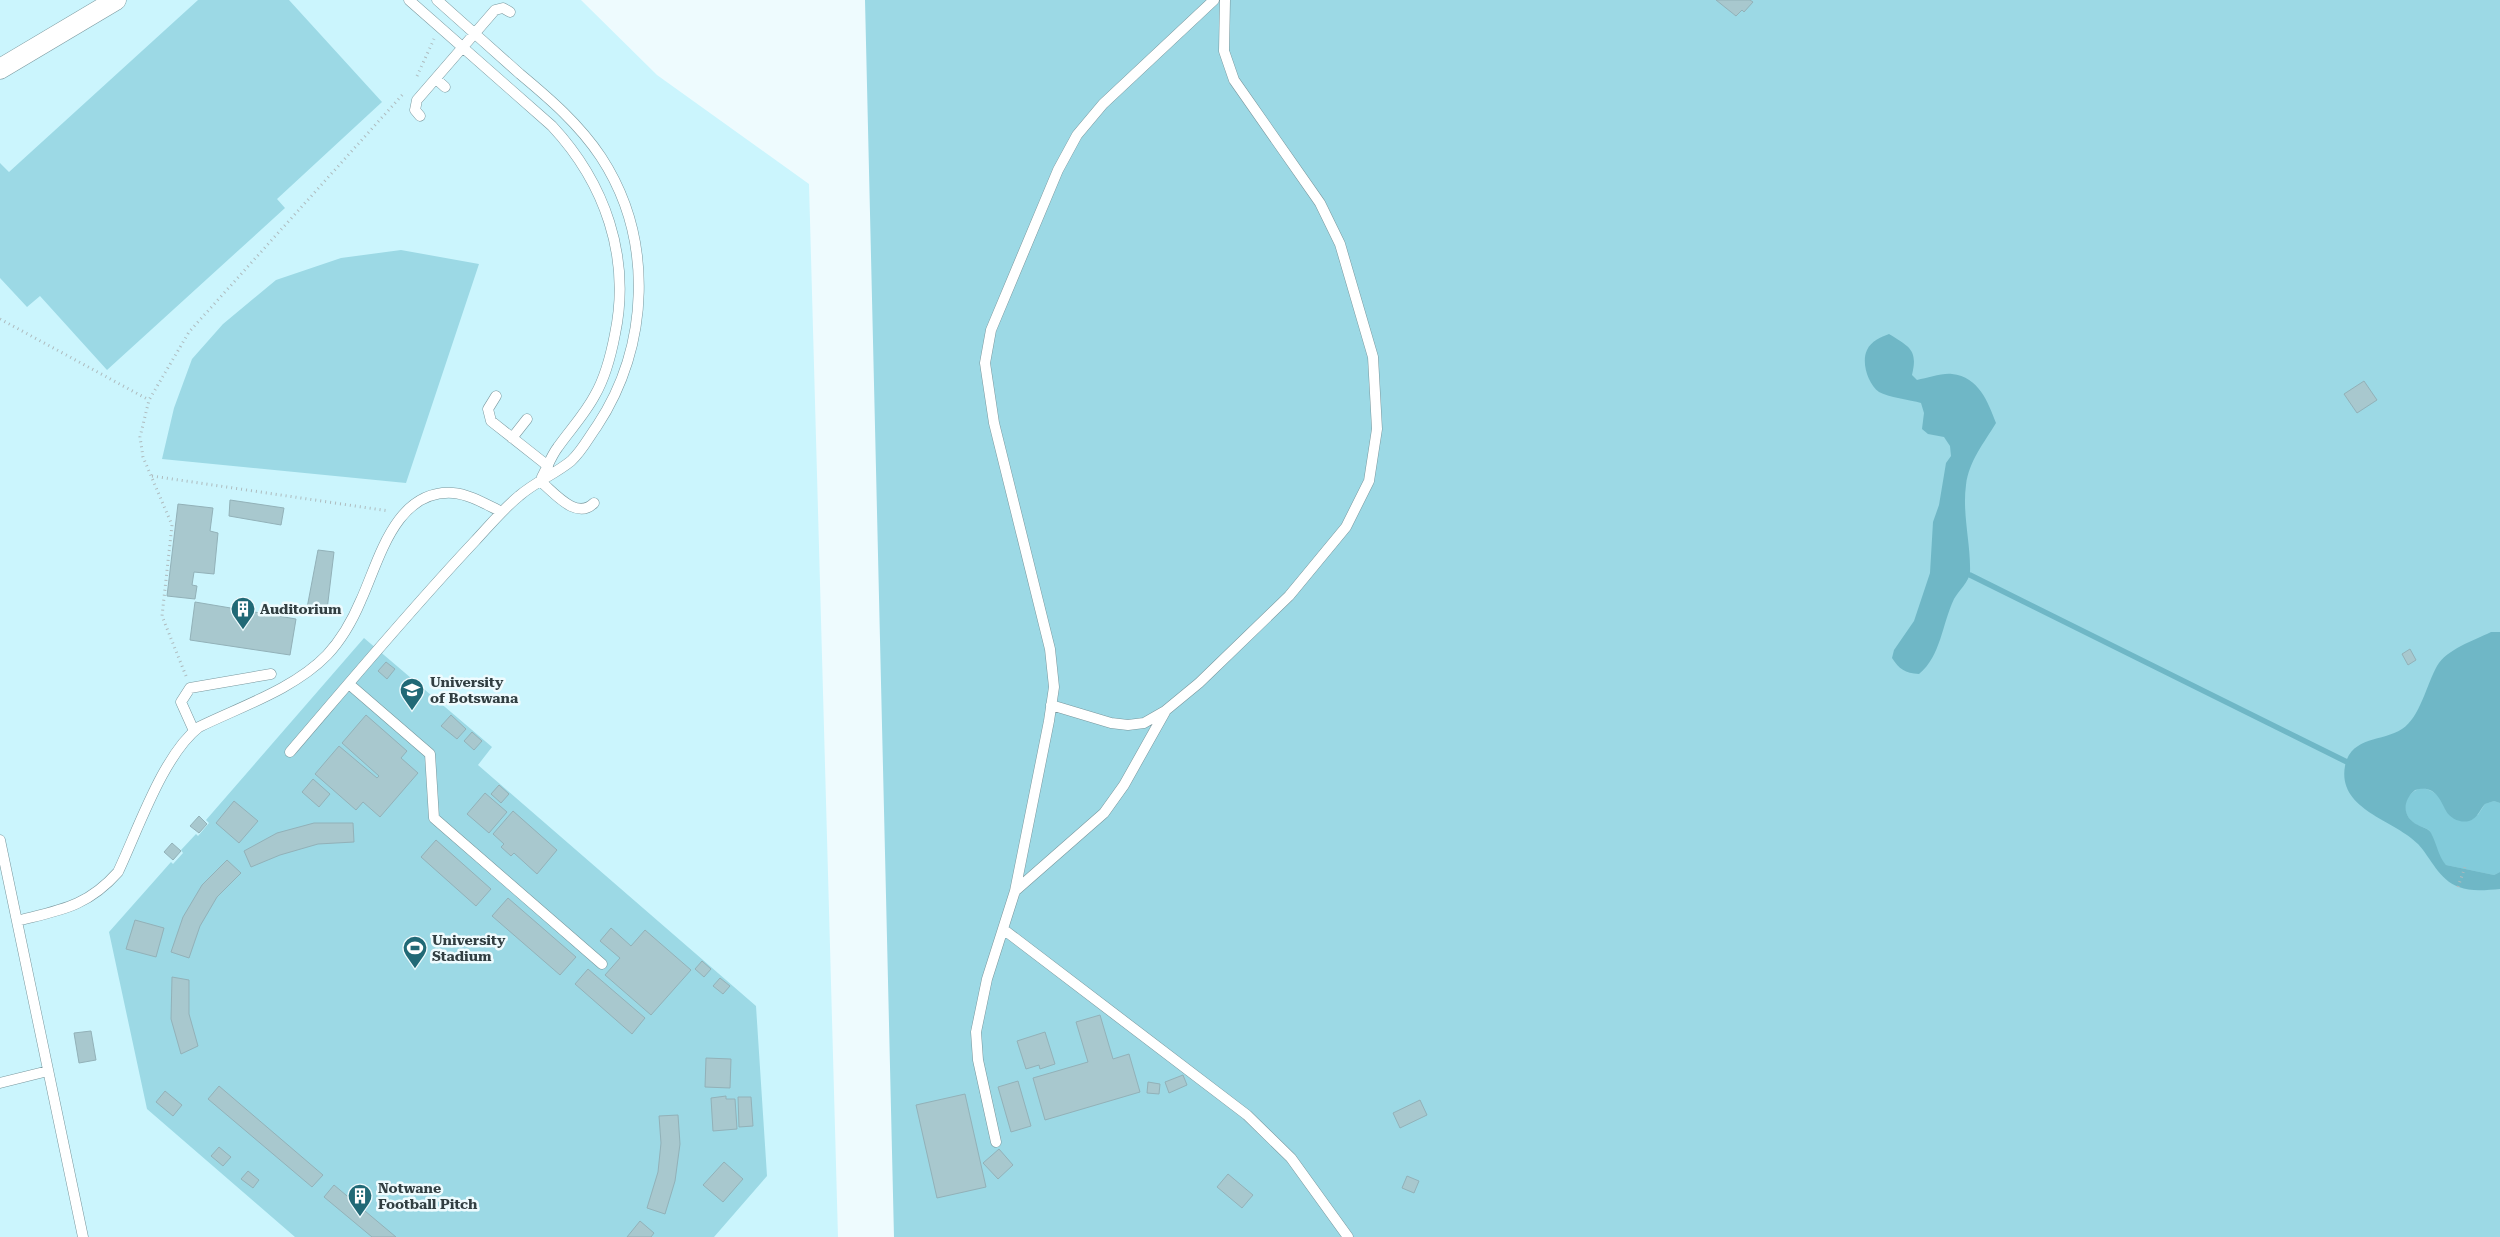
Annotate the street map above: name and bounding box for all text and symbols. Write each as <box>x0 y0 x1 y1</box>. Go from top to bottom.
building icon: Auditorium <box>230 596 256 630</box>
place label: Auditorium <box>260 601 342 617</box>
place label: University of Botswana <box>430 674 519 706</box>
school or university icon: University of Botswana <box>399 677 425 711</box>
place label: University Stadium <box>432 932 506 964</box>
sports icon: University Stadium <box>402 935 428 969</box>
place label: Notwane Football Pitch <box>378 1180 478 1212</box>
building icon: Notwane Football Pitch <box>347 1183 373 1217</box>

